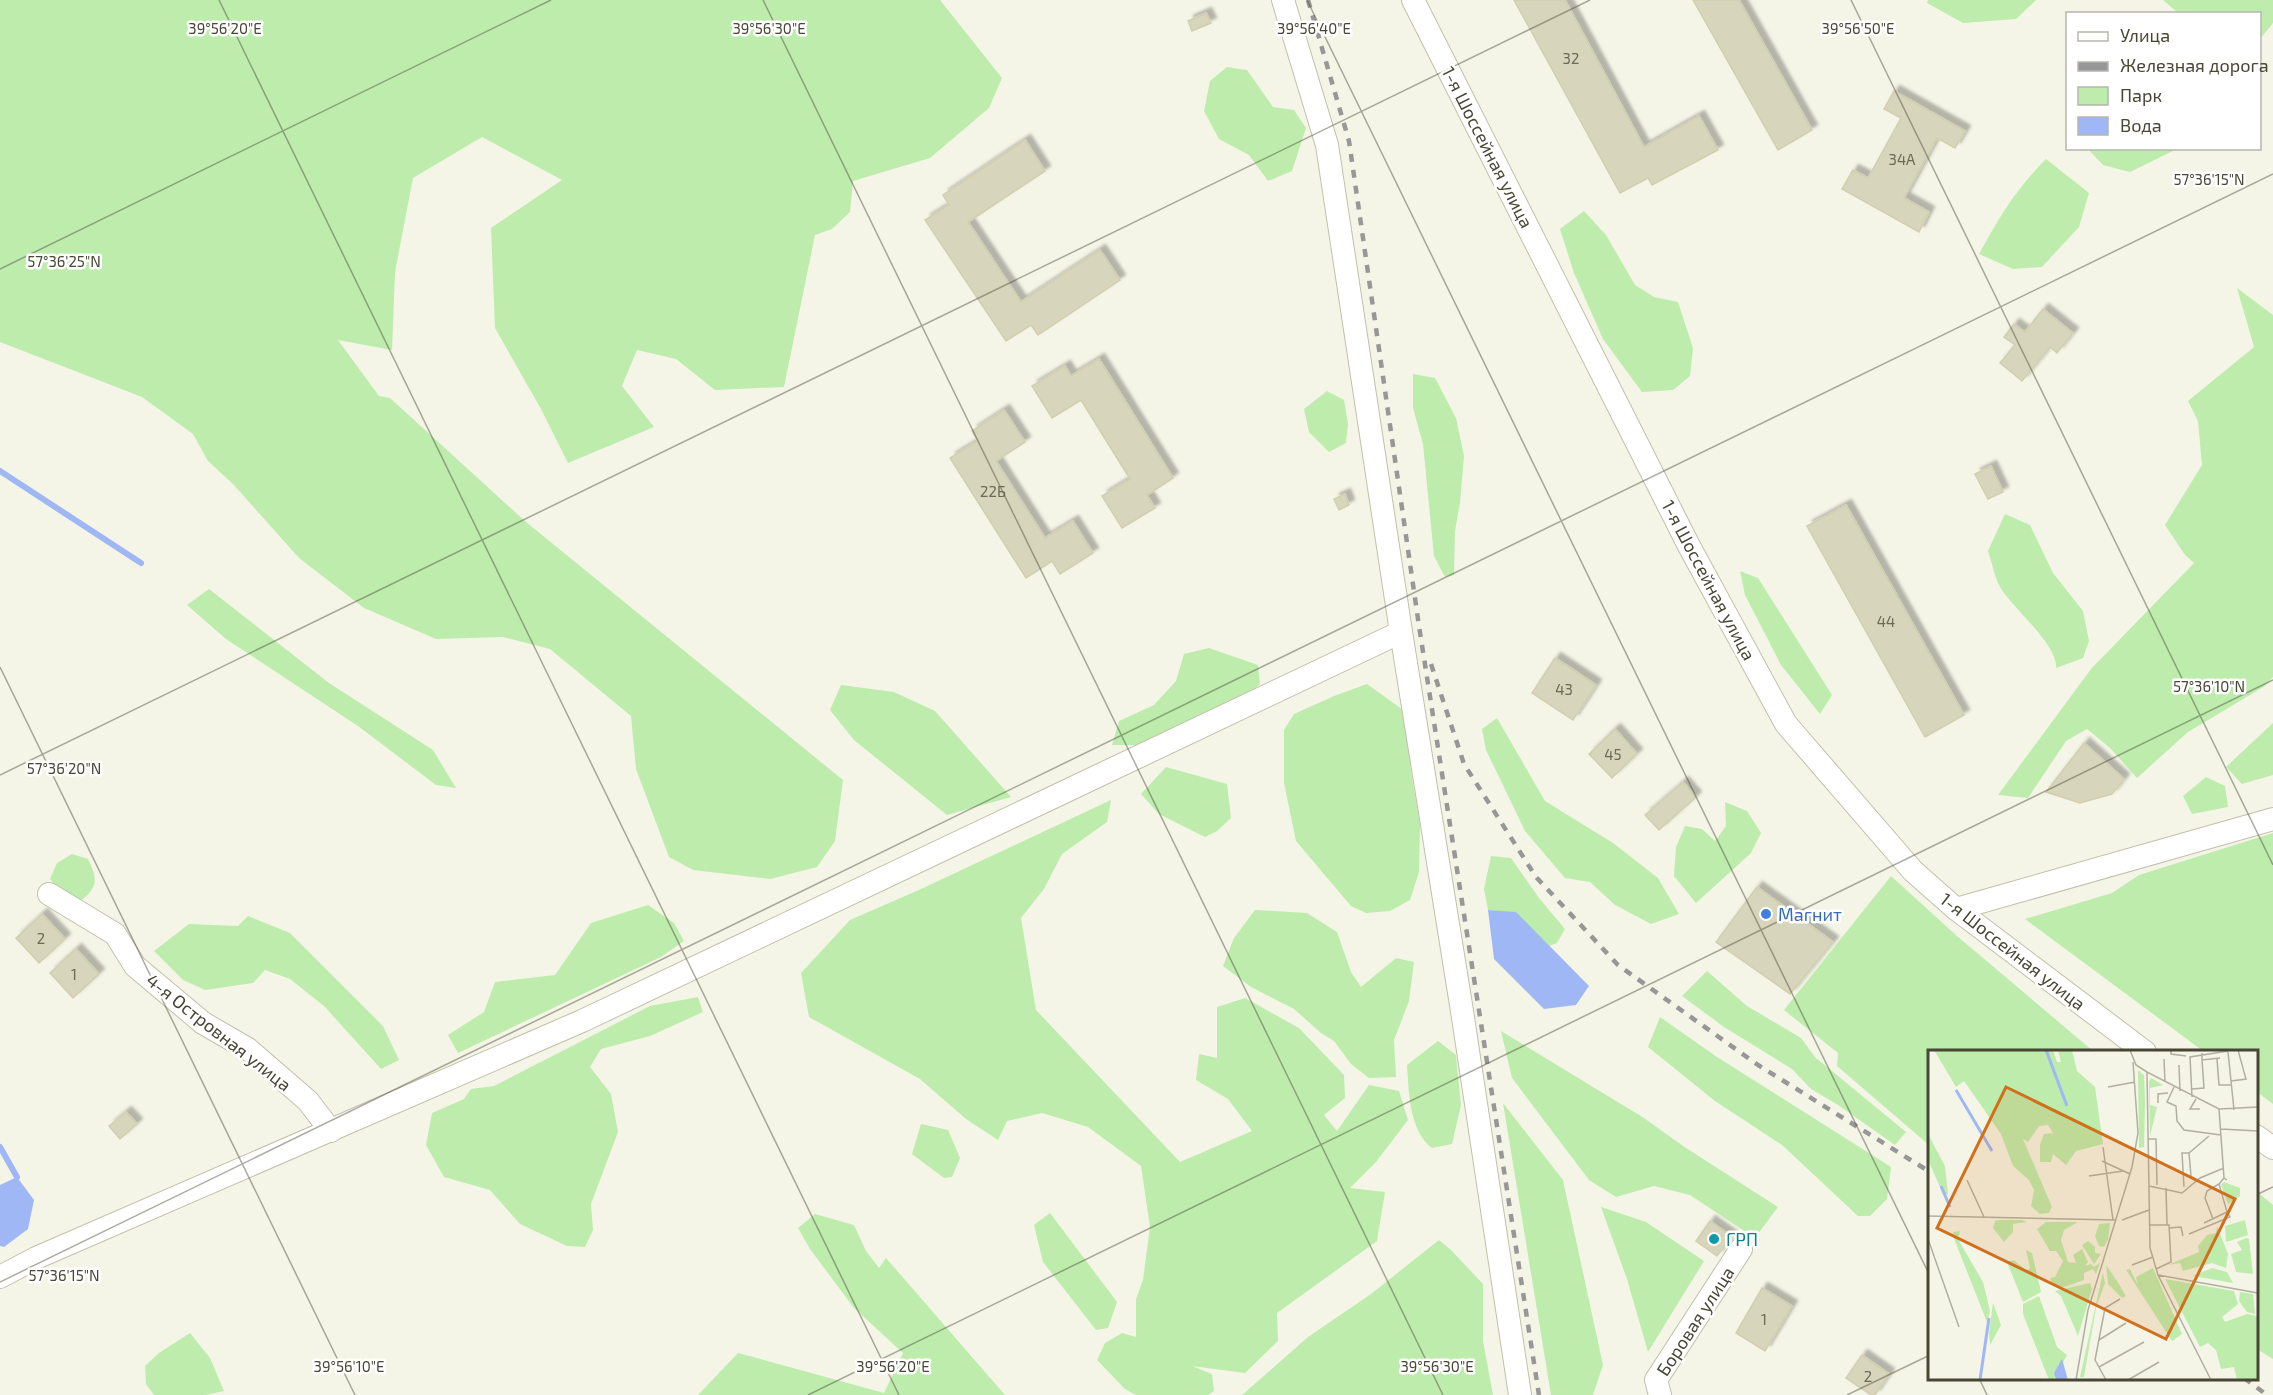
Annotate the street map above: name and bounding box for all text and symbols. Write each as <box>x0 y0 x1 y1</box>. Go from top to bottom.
legend <box>2066 12 2261 150</box>
text: 39°56'20"E <box>188 19 262 37</box>
text: 39°56'30"E <box>732 19 806 37</box>
text: 39°56'40"E <box>1277 19 1351 37</box>
text: 39°56'50"E <box>1822 19 1894 37</box>
text: Улица <box>2120 24 2170 46</box>
house number: 32 <box>1563 49 1579 67</box>
text: Железная дорога <box>2120 54 2269 76</box>
street label: 1-я Шоссейная улица <box>1438 63 1538 231</box>
text: Парк <box>2120 84 2162 106</box>
text: Вода <box>2120 114 2162 136</box>
house number: 34А <box>1889 150 1916 168</box>
text: 57°36'15"N <box>2173 170 2245 188</box>
text: 57°36'25"N <box>27 252 101 270</box>
house number: 22Б <box>980 482 1006 500</box>
street label: 1-я Шоссейная улица <box>1657 496 1761 664</box>
house number: 44 <box>1877 612 1895 630</box>
text: 57°36'10"N <box>2173 677 2245 695</box>
house number: 43 <box>1555 680 1573 698</box>
house number: 45 <box>1604 745 1622 763</box>
text: 57°36'20"N <box>27 759 101 777</box>
street label: 1-я Шоссейная улица <box>1936 887 2090 1015</box>
place label: Магнит <box>1778 903 1842 925</box>
marker: Магнит <box>1759 907 1773 921</box>
house number: 2 <box>37 929 45 947</box>
house number: 1 <box>71 965 77 983</box>
street label: 4-я Островная улица <box>142 969 296 1095</box>
inset map <box>1928 1050 2258 1380</box>
place label: ГРП <box>1726 1228 1758 1250</box>
marker: ГРП <box>1707 1232 1721 1246</box>
street label: Боровая улица <box>1652 1262 1738 1380</box>
text: 57°36'15"N <box>28 1266 100 1284</box>
house number: 1 <box>1761 1310 1767 1328</box>
text: 39°56'10"E <box>314 1357 384 1375</box>
text: 39°56'20"E <box>856 1357 930 1375</box>
text: 39°56'30"E <box>1400 1357 1474 1375</box>
house number: 2 <box>1864 1367 1872 1385</box>

